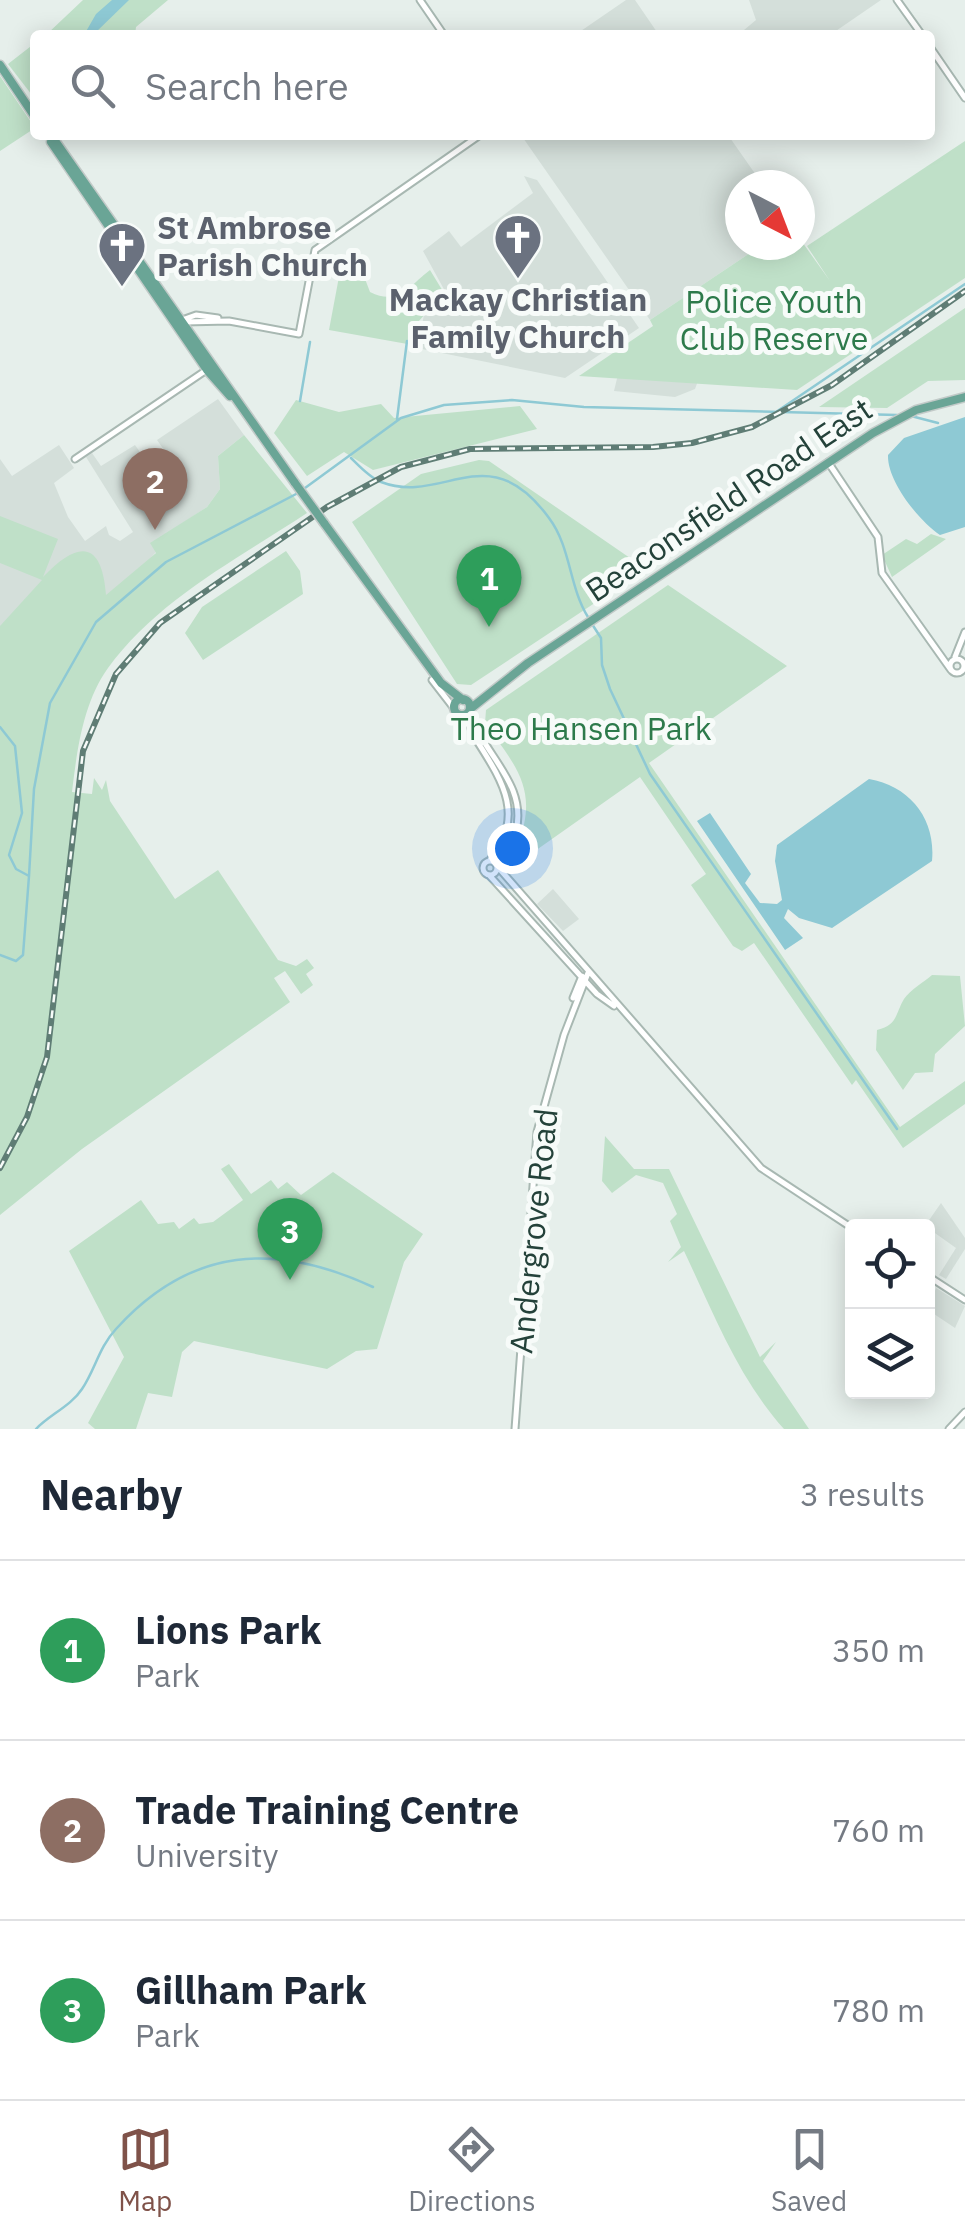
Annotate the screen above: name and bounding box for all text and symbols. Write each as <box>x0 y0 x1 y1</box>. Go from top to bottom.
search box <box>30 30 935 140</box>
icon: search <box>65 58 120 113</box>
text: Search here <box>145 61 349 110</box>
north arrow <box>725 170 815 260</box>
place label: St Ambrose Parish Church <box>157 206 368 285</box>
church icon: Mackay Christian Family Church <box>492 212 544 280</box>
church icon: St Ambrose Parish Church <box>96 220 148 288</box>
place label: Mackay Christian Family Church <box>389 278 647 357</box>
park label: Police Youth Club Reserve <box>680 280 868 359</box>
street label: Beaconsfield Road East <box>577 388 880 611</box>
pin: 2 <box>122 448 188 530</box>
pin: 1 <box>456 544 522 627</box>
park label: Theo Hansen Park <box>450 707 712 749</box>
your location <box>487 823 538 874</box>
street label: Andergrove Road <box>499 1106 567 1355</box>
pin: 3 <box>258 1198 322 1280</box>
map controls <box>845 1219 935 1399</box>
button: locate <box>845 1219 935 1309</box>
button: layers <box>845 1309 935 1399</box>
text: Nearby <box>40 1467 182 1522</box>
text: 3 results <box>800 1473 925 1515</box>
text: Lions Park <box>135 1605 321 1654</box>
text: 1 <box>63 1629 82 1671</box>
text: 350 m <box>832 1629 925 1671</box>
text: Park <box>135 1654 200 1696</box>
text: Trade Training Centre <box>135 1785 519 1834</box>
text: 2 <box>63 1809 82 1851</box>
text: 760 m <box>832 1809 925 1851</box>
text: University <box>135 1834 278 1876</box>
text: Gillham Park <box>135 1965 366 2014</box>
text: 3 <box>63 1989 82 2031</box>
text: 780 m <box>832 1989 925 2031</box>
text: Park <box>135 2014 200 2056</box>
tab: Map <box>118 2122 173 2219</box>
tab: Directions <box>408 2122 536 2219</box>
tab: Saved <box>771 2122 847 2219</box>

